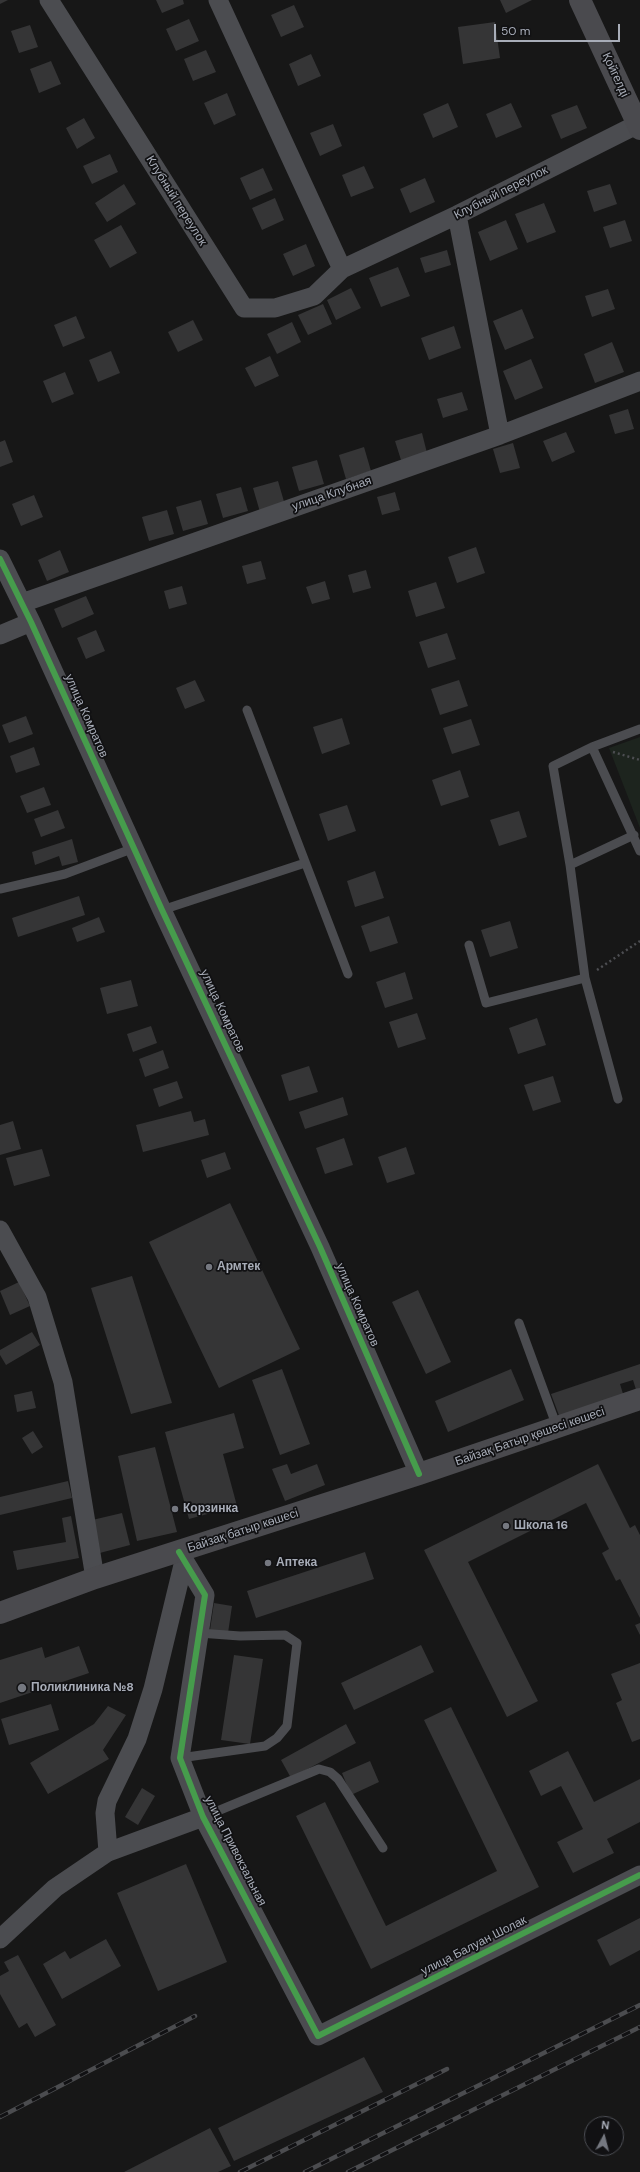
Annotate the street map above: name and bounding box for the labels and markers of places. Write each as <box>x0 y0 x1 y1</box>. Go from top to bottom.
place label: Армтек <box>217 1260 260 1274</box>
marker: Армтек <box>204 1262 214 1272</box>
place label: Корзинка <box>183 1502 238 1516</box>
marker: Корзинка <box>170 1504 180 1514</box>
place label: Школа 16 <box>514 1519 568 1533</box>
marker: Школа 16 <box>501 1521 511 1531</box>
place label: Аптека <box>276 1556 317 1570</box>
marker: Аптека <box>263 1558 273 1568</box>
place label: Поликлиника №8 <box>31 1681 134 1695</box>
marker: Поликлиника №8 <box>16 1682 28 1694</box>

